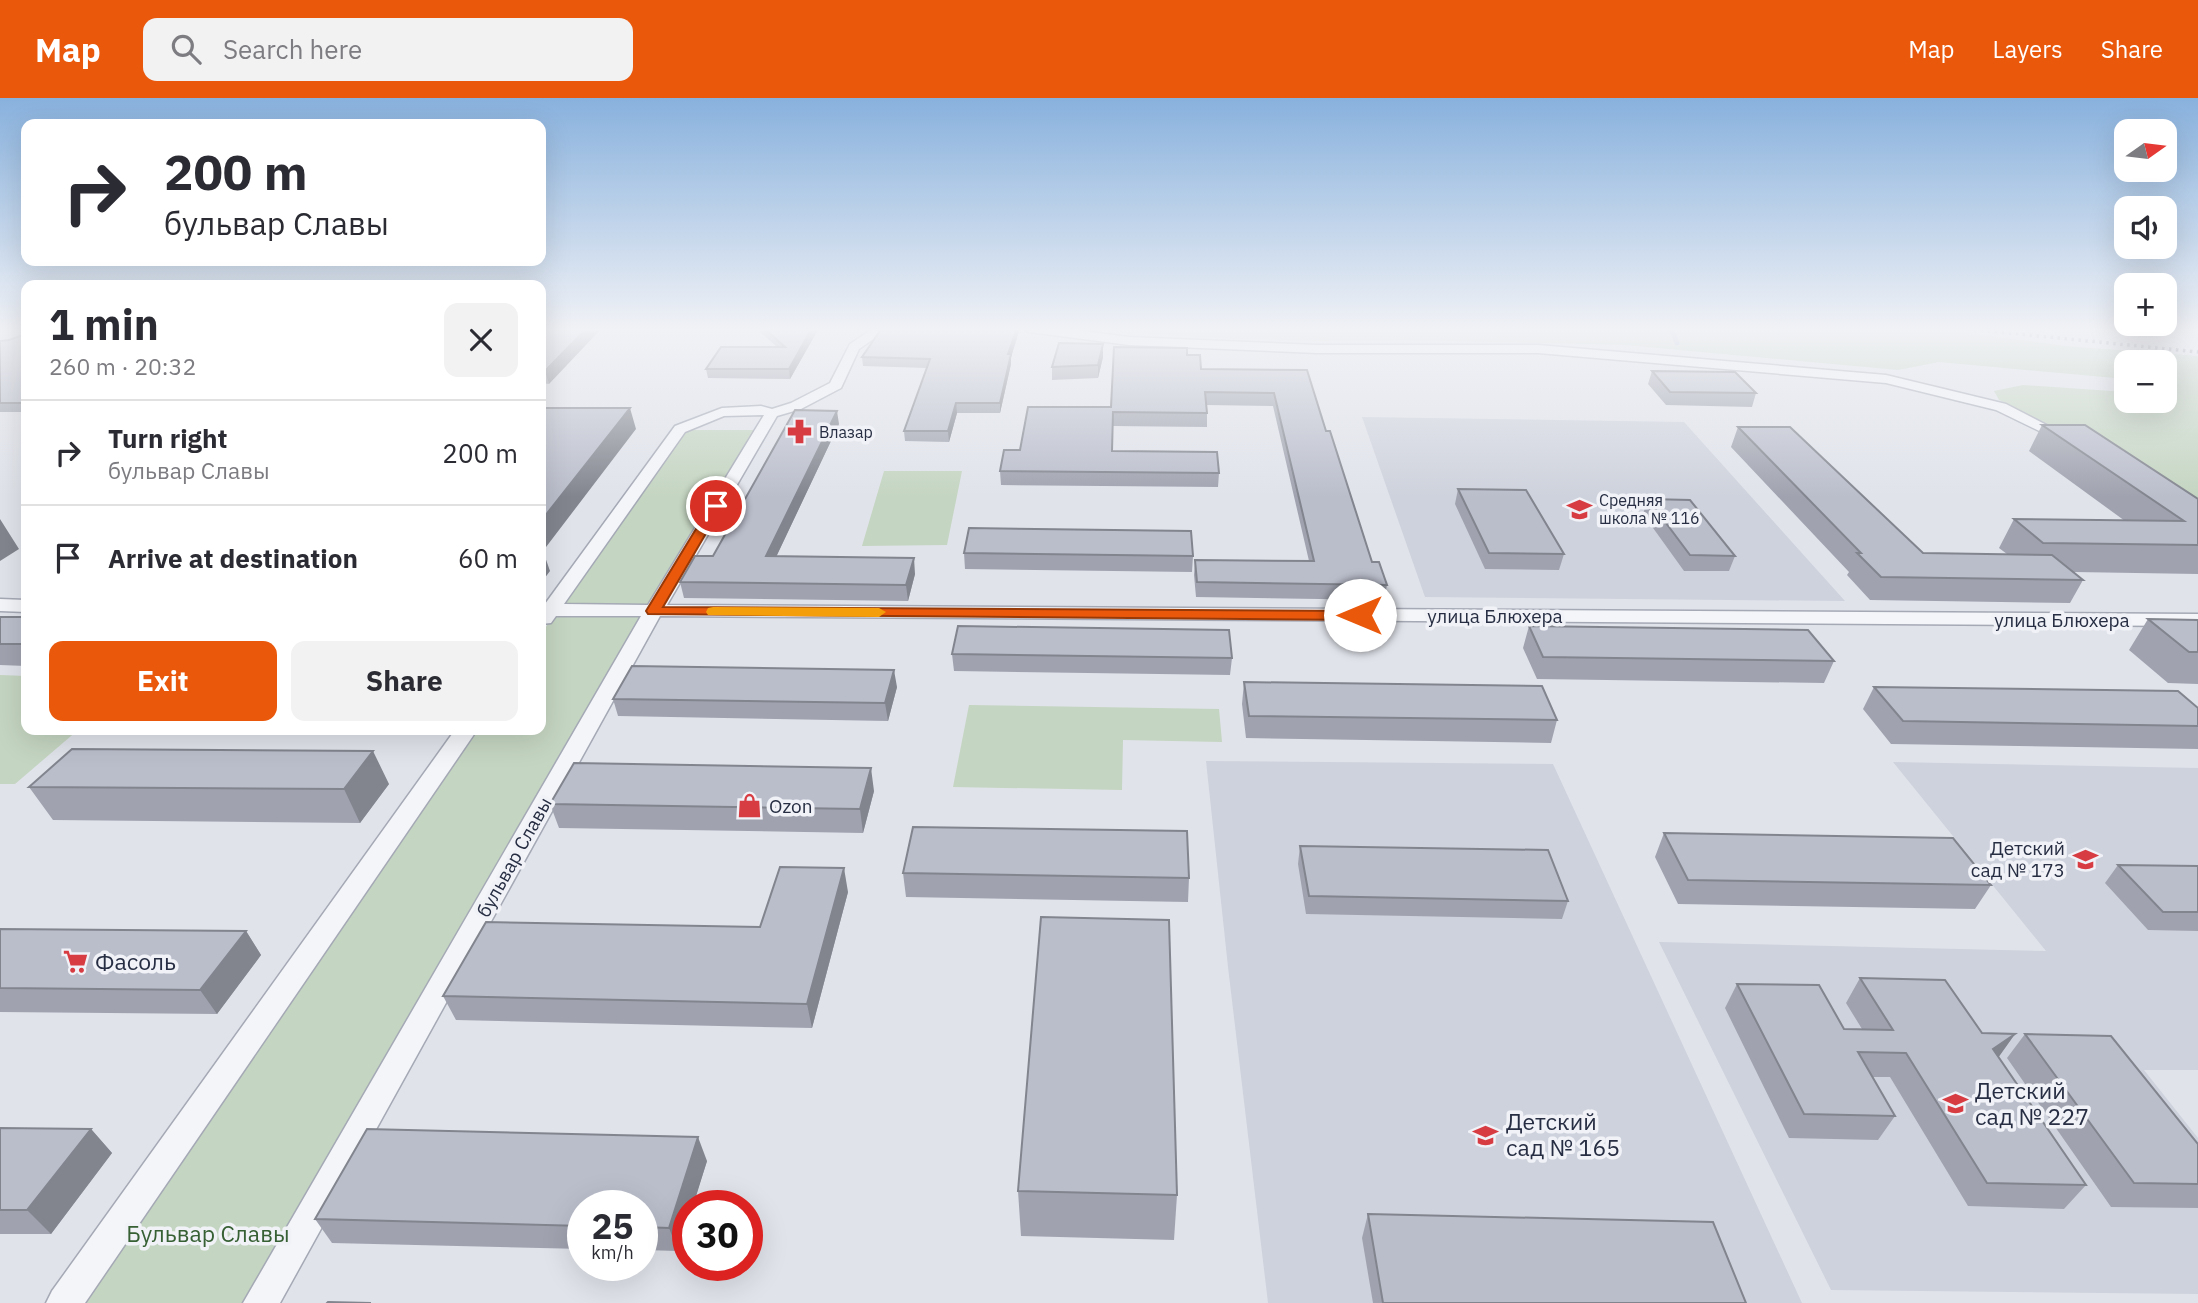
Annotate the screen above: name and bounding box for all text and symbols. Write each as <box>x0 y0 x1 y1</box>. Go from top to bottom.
search box <box>143 18 633 81</box>
text: Map <box>35 28 101 71</box>
icon: search <box>167 30 205 68</box>
text: Search here <box>223 32 362 66</box>
text: Map <box>1908 33 1955 65</box>
text: Layers <box>1993 33 2063 65</box>
text: Share <box>2101 33 2163 65</box>
north arrow <box>2114 119 2177 182</box>
map controls <box>2114 119 2177 413</box>
text: 200 m <box>164 140 308 203</box>
icon: right <box>49 147 140 238</box>
button: sound <box>2114 196 2177 259</box>
text: бульвар Славы <box>164 202 389 244</box>
button: + <box>2114 273 2177 336</box>
text: 1 min <box>49 297 159 352</box>
button: close <box>444 303 518 377</box>
button: − <box>2114 350 2177 413</box>
text: 260 m · 20:32 <box>49 351 196 381</box>
pharmacy icon: Влазар <box>785 418 813 446</box>
text: Turn right <box>108 421 227 455</box>
place label: Влазар <box>819 422 873 442</box>
icon: right <box>49 434 87 472</box>
text: 200 m <box>442 436 518 470</box>
text: бульвар Славы <box>108 455 270 485</box>
pin <box>686 476 746 536</box>
icon: arrive <box>697 487 735 525</box>
place label: Средняя школа № 116 <box>1599 490 1700 528</box>
school or university icon: Средняя школа № 116 <box>1565 495 1593 523</box>
icon: arrive <box>49 539 87 577</box>
text: Arrive at destination <box>108 541 358 575</box>
text: 60 m <box>458 541 518 575</box>
position arrow <box>1323 578 1397 652</box>
street label: улица Блюхера <box>1427 604 1563 628</box>
street label: улица Блюхера <box>1994 608 2130 632</box>
button: Exit <box>49 641 277 721</box>
button: Share <box>291 641 518 721</box>
shop icon: Ozon <box>735 792 763 820</box>
street label: бульвар Славы <box>471 793 557 921</box>
place label: Ozon <box>769 794 813 818</box>
place label: Детский сад № 173 <box>1971 836 2065 882</box>
school or university icon: Детский сад № 173 <box>2071 845 2099 873</box>
place label: Фасоль <box>95 946 176 976</box>
supermarket icon: Фасоль <box>61 948 89 976</box>
place label: Детский сад № 227 <box>1975 1075 2089 1131</box>
school or university icon: Детский сад № 227 <box>1941 1090 1969 1118</box>
place label: Детский сад № 165 <box>1506 1106 1620 1162</box>
school or university icon: Детский сад № 165 <box>1472 1121 1500 1149</box>
speed limit sign: 30 <box>672 1190 763 1281</box>
text: 25 <box>591 1203 634 1249</box>
park label: Бульвар Славы <box>126 1218 290 1248</box>
text: km/h <box>591 1241 634 1264</box>

